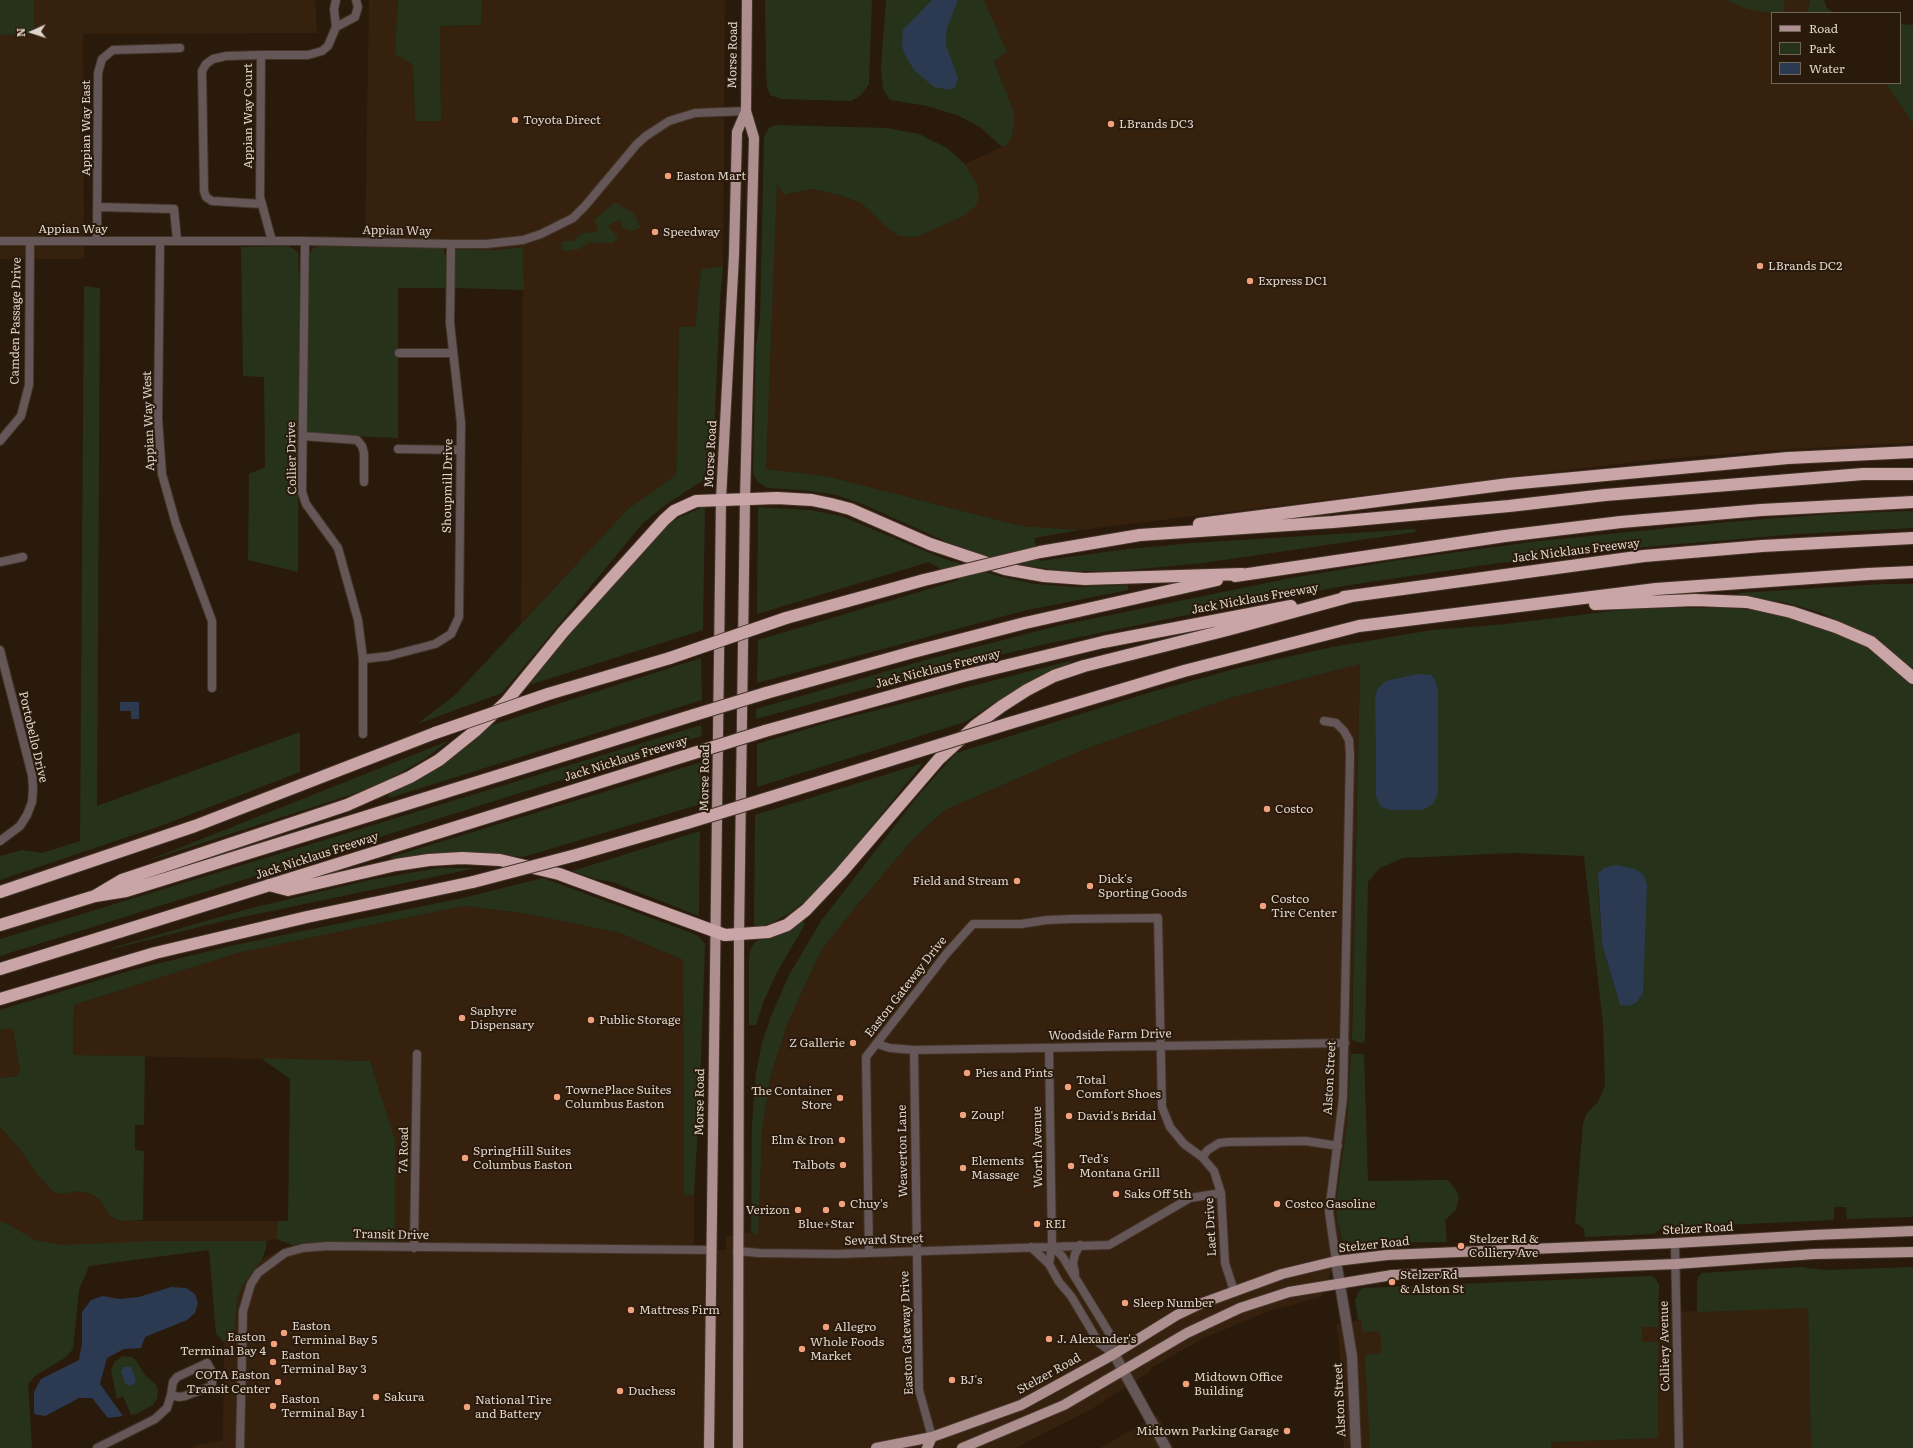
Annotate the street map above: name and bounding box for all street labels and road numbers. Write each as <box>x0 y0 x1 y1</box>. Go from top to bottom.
street label: Morse Road <box>725 21 741 89</box>
street label: Appian Way Court <box>241 63 255 169</box>
street label: Appian Way East <box>79 80 93 176</box>
street label: Appian Way <box>38 222 108 236</box>
street label: Appian Way <box>362 223 432 239</box>
street label: Camden Passage Drive <box>8 257 24 385</box>
street label: Appian Way West <box>140 371 158 471</box>
street label: Morse Road <box>702 420 720 488</box>
street label: Collier Drive <box>284 421 300 495</box>
street label: Shoupmill Drive <box>440 439 456 533</box>
street label: Jack Nicklaus Freeway <box>1511 536 1641 566</box>
street label: Jack Nicklaus Freeway <box>1190 581 1320 617</box>
street label: Jack Nicklaus Freeway <box>874 646 1002 692</box>
street label: Portobello Drive <box>15 690 51 784</box>
street label: Jack Nicklaus Freeway <box>562 733 690 785</box>
street label: Morse Road <box>697 744 713 812</box>
street label: Jack Nicklaus Freeway <box>254 829 380 883</box>
street label: Easton Gateway Drive <box>862 934 950 1040</box>
street label: Woodside Farm Drive <box>1048 1027 1172 1043</box>
street label: Alston Street <box>1321 1040 1339 1116</box>
street label: Morse Road <box>692 1068 708 1136</box>
street label: Weaverton Lane <box>895 1104 911 1198</box>
street label: Worth Avenue <box>1030 1106 1046 1188</box>
street label: 7A Road <box>396 1127 412 1173</box>
street label: Laet Drive <box>1202 1197 1220 1257</box>
street label: Stelzer Road <box>1662 1220 1734 1238</box>
street label: Transit Drive <box>353 1227 429 1243</box>
street label: Seward Street <box>844 1231 924 1249</box>
street label: Stelzer Road <box>1338 1234 1410 1256</box>
street label: Easton Gateway Drive <box>898 1271 916 1395</box>
street label: Colliery Avenue <box>1657 1301 1673 1391</box>
street label: Stelzer Road <box>1014 1350 1084 1398</box>
street label: Alston Street <box>1331 1362 1349 1438</box>

